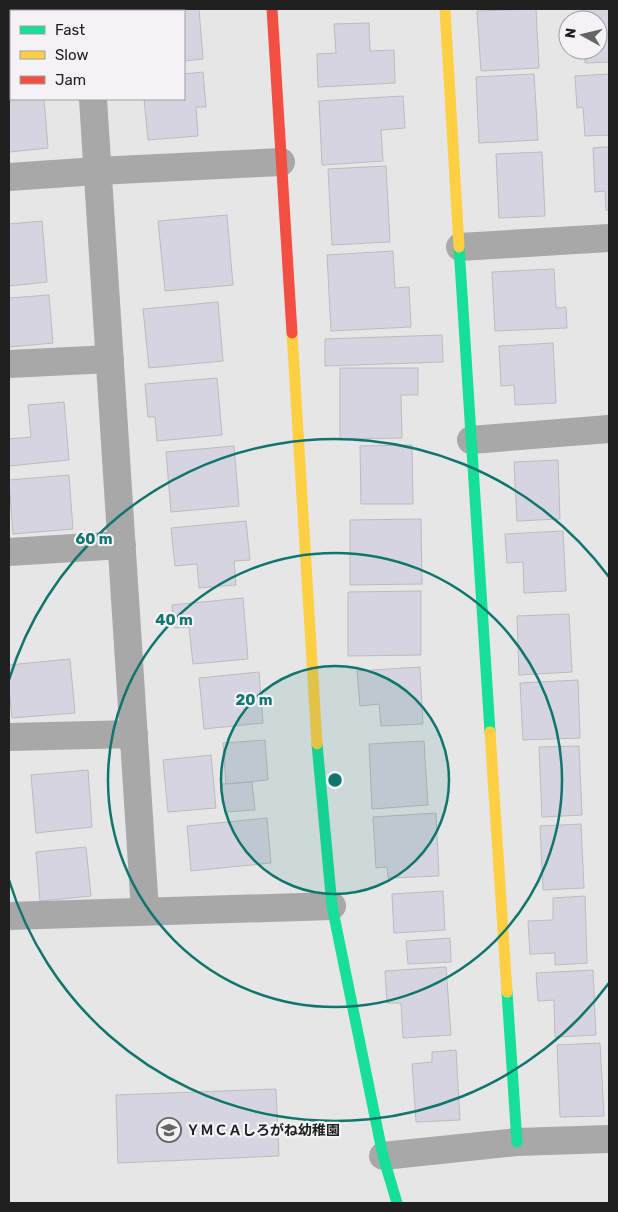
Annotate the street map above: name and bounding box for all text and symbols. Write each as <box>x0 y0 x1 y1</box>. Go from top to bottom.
legend <box>10 10 185 100</box>
north arrow <box>558 10 608 60</box>
text: Fast <box>55 21 85 39</box>
text: N <box>562 27 580 39</box>
text: Slow <box>55 46 88 64</box>
text: Jam <box>55 71 86 89</box>
text: 60 m <box>76 530 112 548</box>
text: 40 m <box>155 611 193 629</box>
text: 20 m <box>236 691 272 709</box>
centre of rings <box>326 771 344 789</box>
school or university icon: ＹＭＣＡしろがね幼稚園 <box>156 1117 182 1143</box>
place label: ＹＭＣＡしろがね幼稚園 <box>186 1122 340 1139</box>

